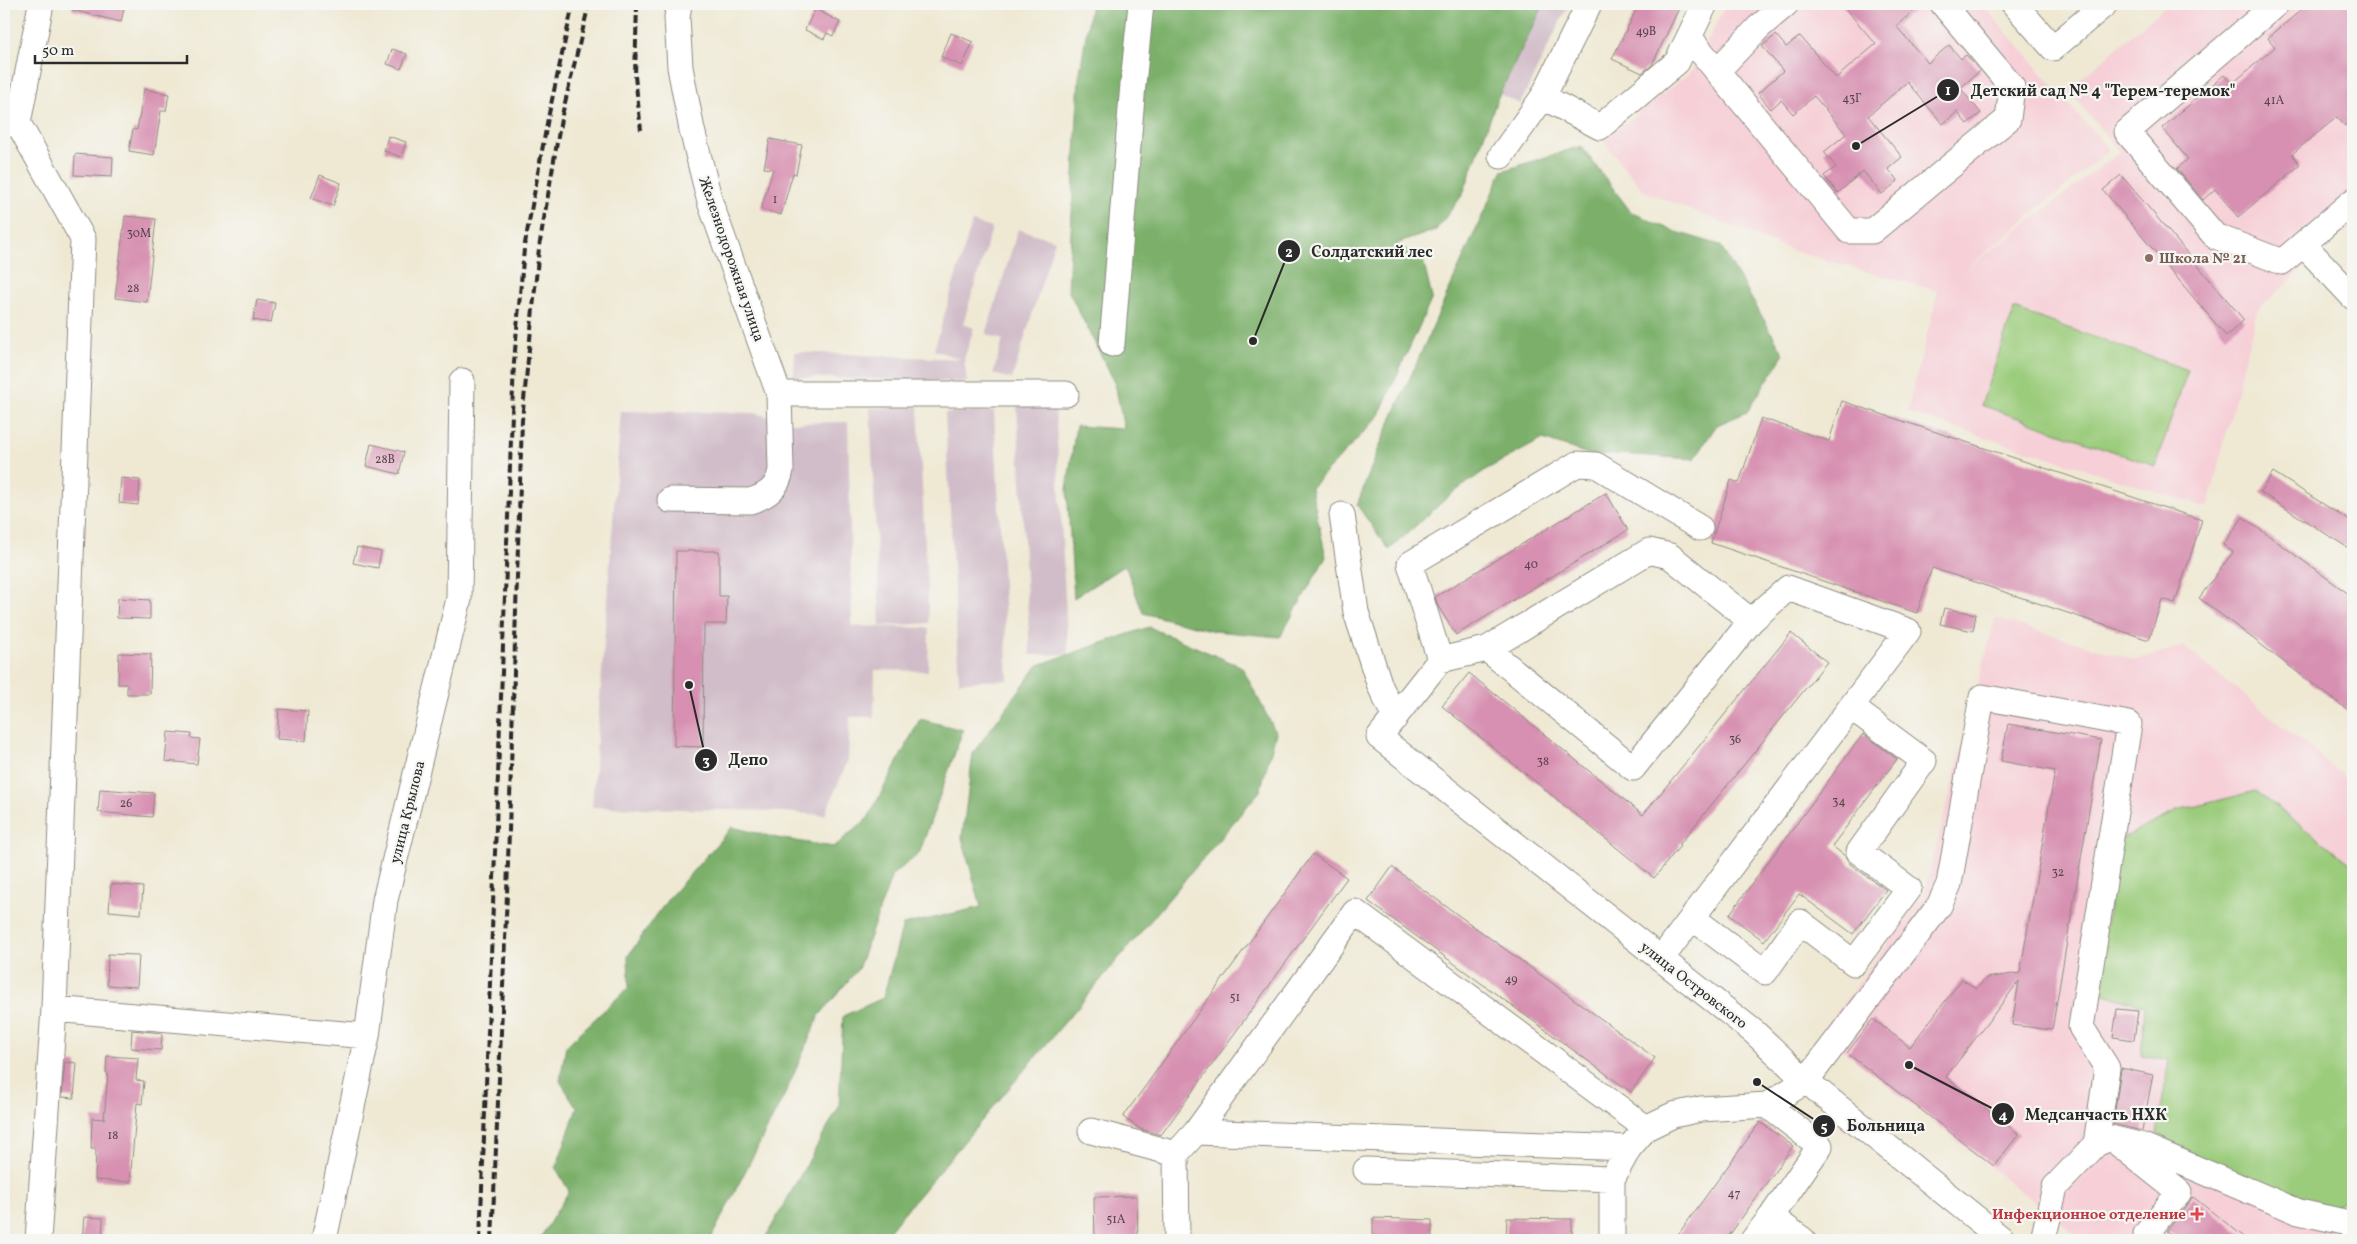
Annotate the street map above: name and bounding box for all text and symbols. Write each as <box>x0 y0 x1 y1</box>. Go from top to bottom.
house number: 49В <box>1636 24 1656 40</box>
scale bar <box>35 32 188 64</box>
text: 50 m <box>42 41 74 62</box>
callout: Детский сад № 4 "Терем-теремок" <box>1935 75 2246 106</box>
text: 1 <box>1945 81 1951 102</box>
text: Детский сад № 4 "Терем-теремок" <box>1970 81 2236 103</box>
house number: 43Г <box>1842 91 1862 107</box>
house number: 41А <box>2264 93 2285 109</box>
street label: Железнодорожная улица <box>692 174 769 345</box>
house number: 1 <box>773 192 777 208</box>
house number: 30М <box>127 226 151 242</box>
callout: Солдатский лес <box>1277 236 1443 267</box>
text: Солдатский лес <box>1311 242 1433 264</box>
text: 2 <box>1285 243 1293 264</box>
place label: Школа № 21 <box>2159 249 2247 270</box>
marker: Школа № 21 <box>2143 252 2155 264</box>
house number: 28 <box>127 281 139 297</box>
house number: 28В <box>375 452 395 468</box>
house number: 40 <box>1524 557 1538 573</box>
house number: 36 <box>1729 732 1741 748</box>
callout: Депо <box>693 744 778 775</box>
text: Депо <box>728 750 768 772</box>
text: 3 <box>702 751 710 772</box>
house number: 38 <box>1537 754 1549 770</box>
street label: улица Крылова <box>386 759 431 866</box>
house number: 34 <box>1832 794 1846 810</box>
house number: 26 <box>120 796 132 812</box>
house number: 32 <box>2052 865 2064 881</box>
street label: улица Островского <box>1635 938 1751 1035</box>
house number: 49 <box>1504 972 1518 988</box>
house number: 51 <box>1230 990 1240 1006</box>
callout: Медсанчасть НХК <box>1990 1099 2177 1130</box>
text: Медсанчасть НХК <box>2025 1105 2167 1127</box>
text: 4 <box>1998 1106 2008 1127</box>
callout: Больница <box>1812 1110 1935 1141</box>
text: Больница <box>1847 1116 1925 1138</box>
text: 5 <box>1820 1117 1828 1138</box>
house number: 18 <box>108 1128 118 1144</box>
house number: 47 <box>1728 1186 1741 1202</box>
place label: Инфекционное отделение <box>1992 1205 2186 1226</box>
marker: Инфекционное отделение <box>2190 1207 2204 1221</box>
house number: 51А <box>1107 1212 1126 1228</box>

